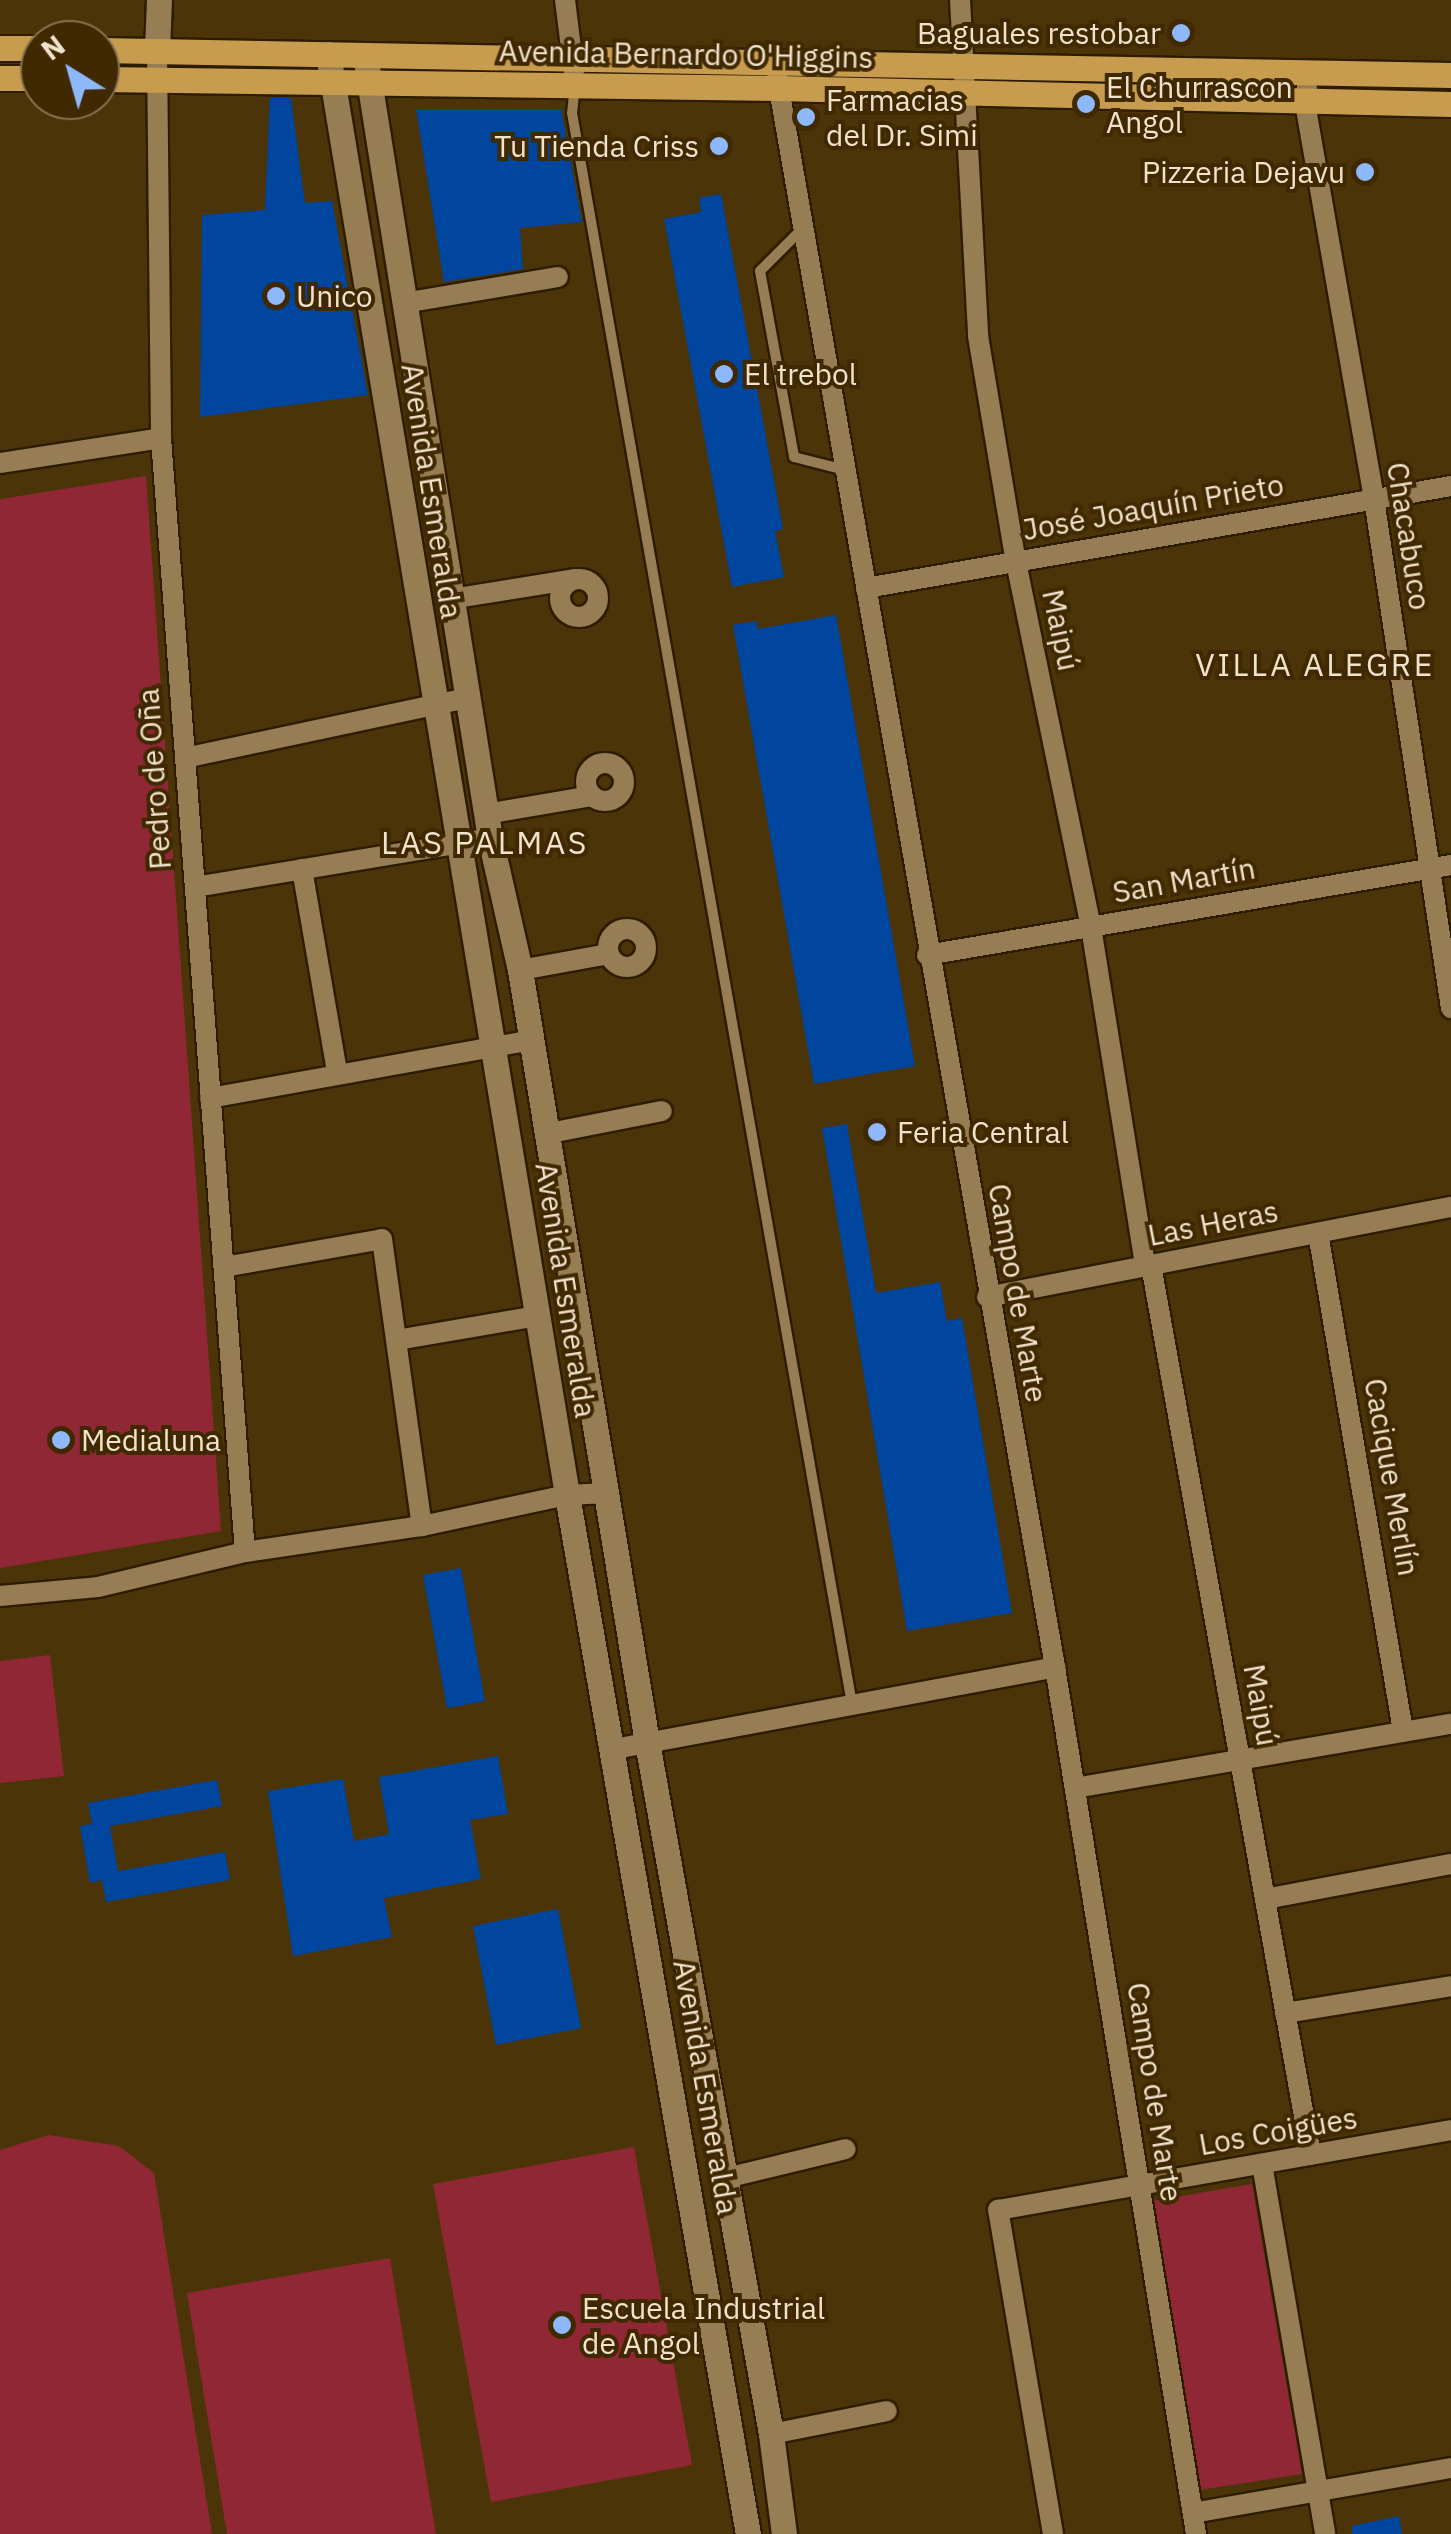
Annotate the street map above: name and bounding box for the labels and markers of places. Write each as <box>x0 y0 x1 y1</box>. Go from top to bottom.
place label: Baguales restobar <box>917 15 1161 51</box>
marker: Baguales restobar <box>1170 22 1192 44</box>
place label: El Churrascon Angol <box>1106 69 1293 140</box>
place label: Farmacias del Dr. Simi <box>826 82 978 152</box>
marker: El Churrascon Angol <box>1075 93 1097 115</box>
marker: Farmacias del Dr. Simi <box>795 106 817 128</box>
place label: Tu Tienda Criss <box>494 128 699 164</box>
marker: Tu Tienda Criss <box>708 135 730 157</box>
place label: Pizzeria Dejavu <box>1142 154 1345 190</box>
marker: Pizzeria Dejavu <box>1354 161 1376 183</box>
place label: Unico <box>296 278 373 314</box>
marker: Unico <box>265 285 287 307</box>
place label: El trebol <box>744 356 857 392</box>
marker: El trebol <box>713 363 735 385</box>
place label: Feria Central <box>897 1114 1069 1150</box>
marker: Feria Central <box>866 1121 888 1143</box>
place label: Medialuna <box>81 1422 221 1458</box>
marker: Medialuna <box>50 1429 72 1451</box>
place label: Escuela Industrial de Angol <box>582 2290 825 2360</box>
marker: Escuela Industrial de Angol <box>551 2314 573 2336</box>

